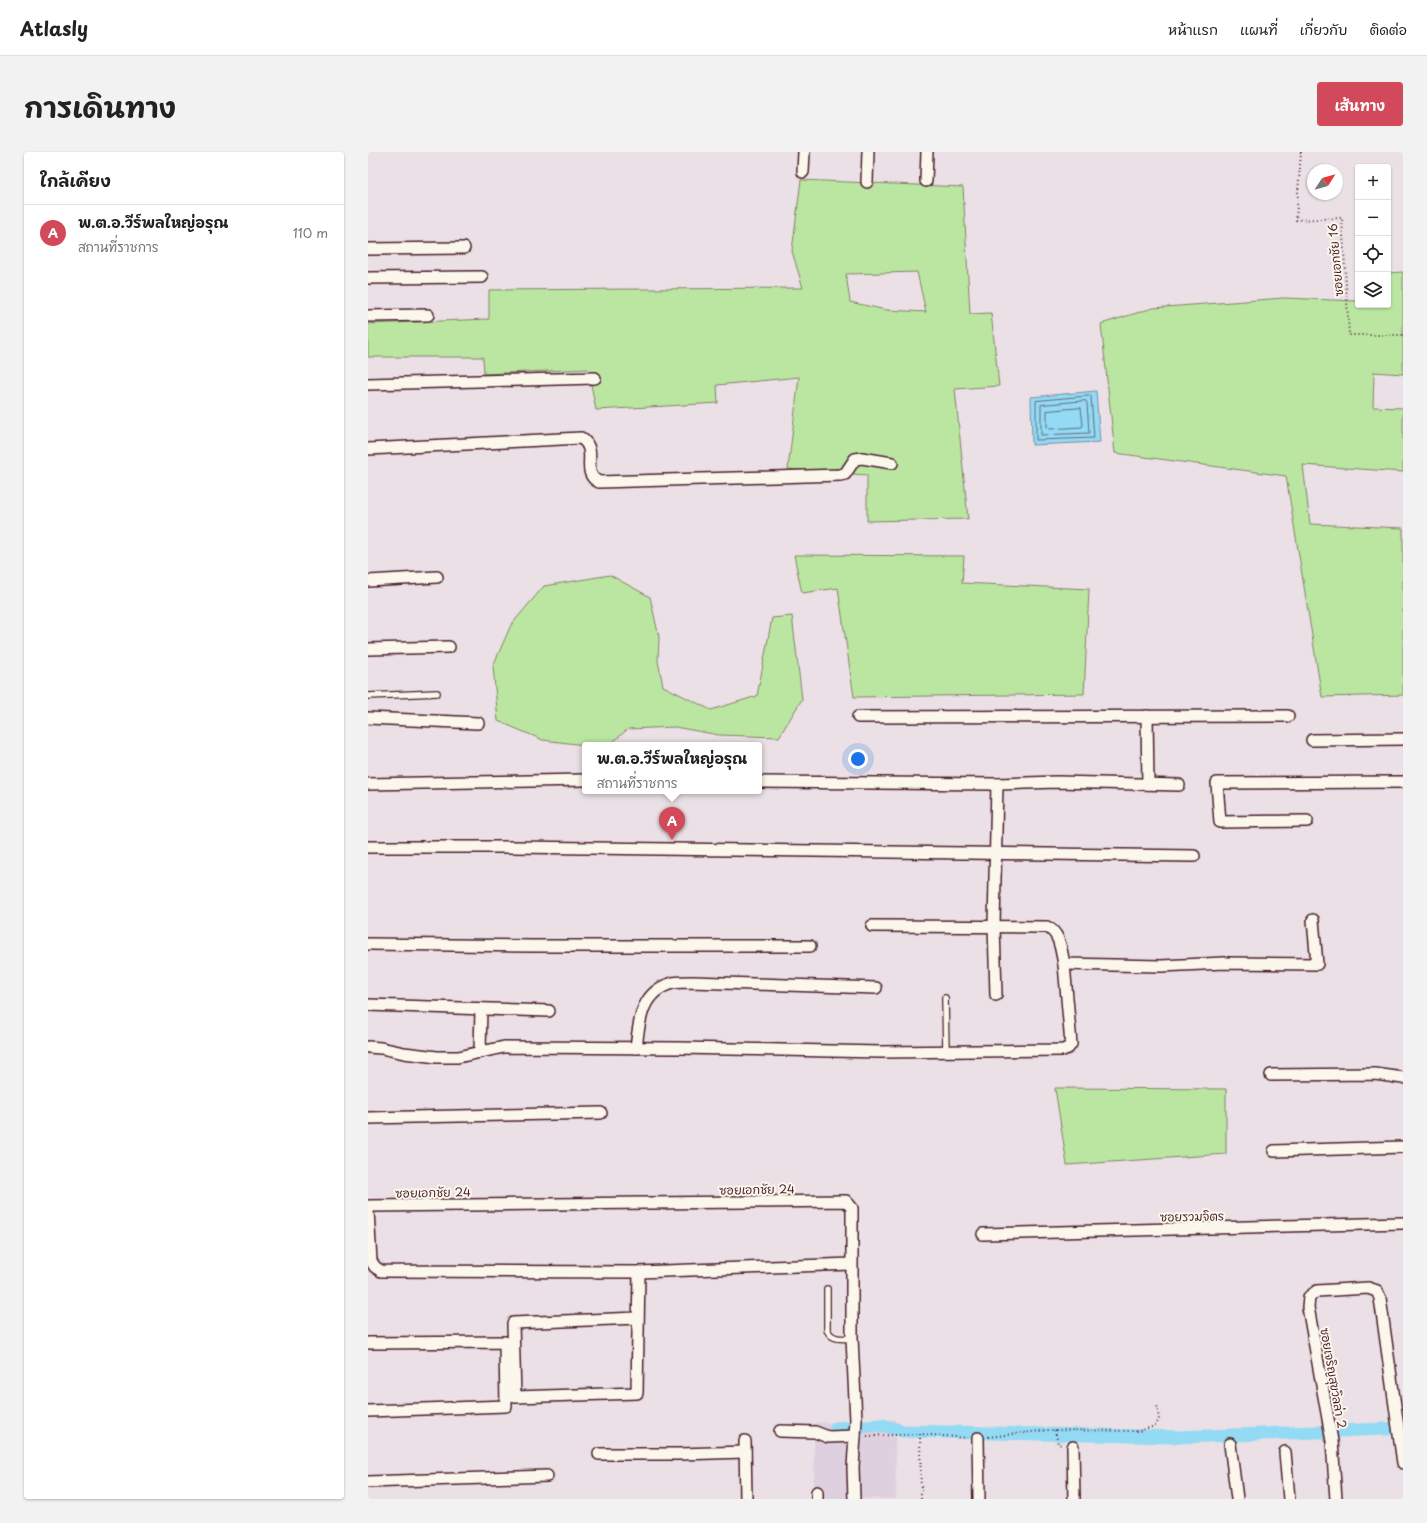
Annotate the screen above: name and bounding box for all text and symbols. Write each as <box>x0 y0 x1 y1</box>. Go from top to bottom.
text: Atlasly <box>20 14 88 42</box>
text: หน้าแรก <box>1168 19 1218 40</box>
text: แผนที่ <box>1240 19 1278 40</box>
text: เกี่ยวกับ <box>1300 19 1347 40</box>
text: ติดต่อ <box>1369 19 1407 40</box>
button: เส้นทาง <box>1317 82 1403 126</box>
text: การเดินทาง <box>24 85 176 128</box>
north arrow <box>1307 164 1343 200</box>
map controls <box>1355 164 1391 308</box>
button: + <box>1355 164 1391 200</box>
text: ใกล้เคียง <box>40 167 111 193</box>
button: − <box>1355 200 1391 236</box>
text: พ.ต.อ.วีร์พลใหญ่อรุณ <box>78 210 228 233</box>
text: A <box>48 223 58 242</box>
text: 110 m <box>293 223 328 242</box>
street label: ซอยเอกชัย 16 <box>1323 223 1347 297</box>
button: locate <box>1355 236 1391 272</box>
text: สถานที่ราชการ <box>78 237 159 256</box>
button: layers <box>1355 272 1391 308</box>
popup <box>582 742 762 794</box>
text: พ.ต.อ.วีร์พลใหญ่อรุณ <box>597 746 747 769</box>
your location <box>848 749 868 769</box>
text: สถานที่ราชการ <box>597 773 678 792</box>
pin: A <box>659 807 685 840</box>
street label: ซอยเอกชัย 24 <box>719 1179 795 1199</box>
street label: ซอยเอกชัย 24 <box>395 1182 471 1202</box>
street label: ซอยรวมจิตร <box>1160 1206 1224 1226</box>
street label: ซอยเจริญสุขวิลล่า 2 <box>1315 1326 1352 1430</box>

